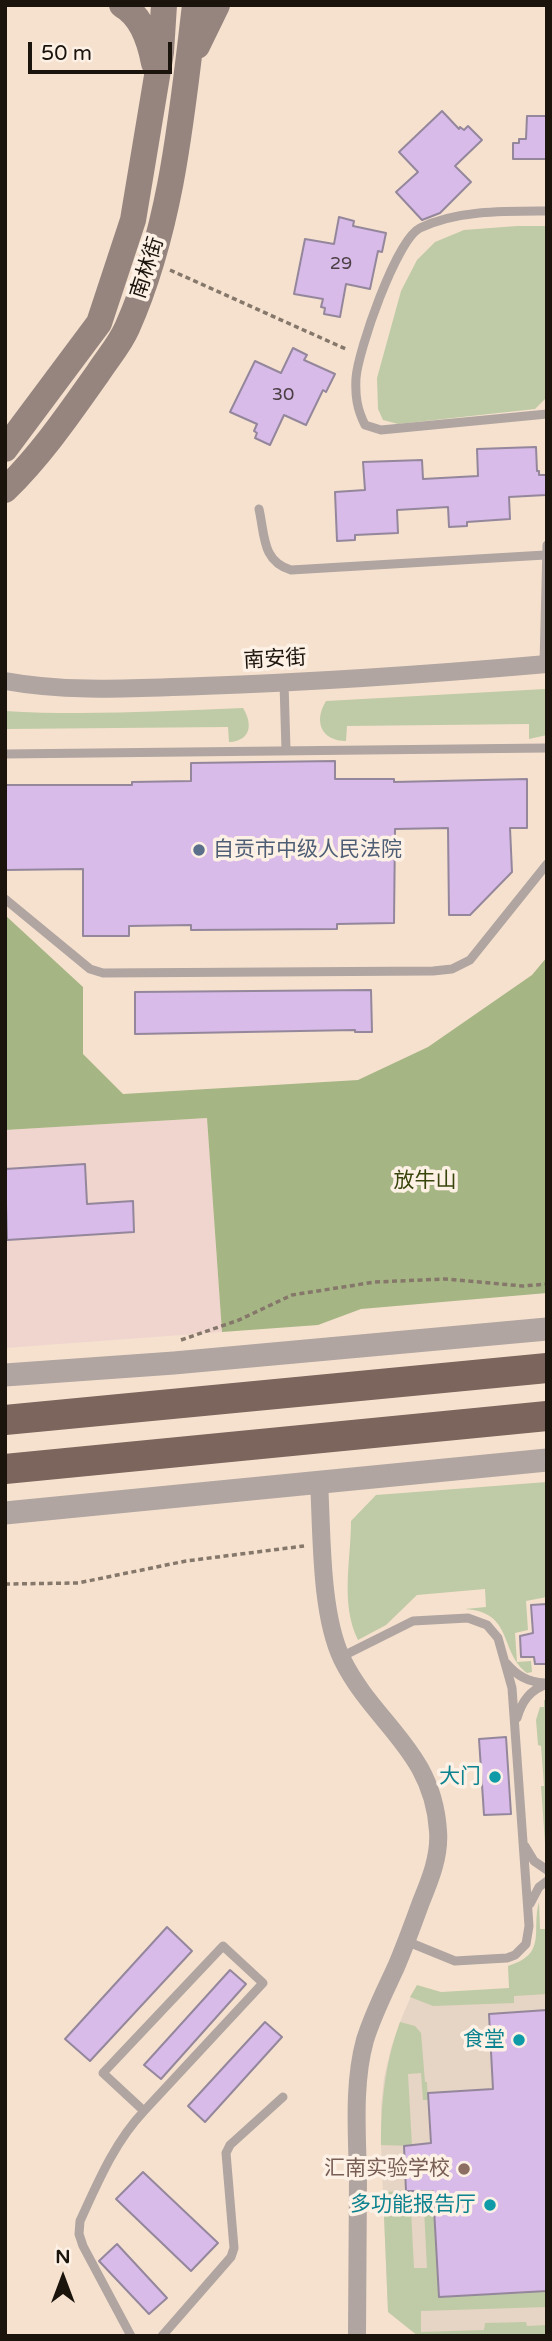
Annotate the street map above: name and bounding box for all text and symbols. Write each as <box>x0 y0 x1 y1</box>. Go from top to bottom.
scale bar <box>32 28 175 72</box>
text: 50 m <box>41 41 92 66</box>
street label: 南林街 <box>126 234 170 302</box>
house number: 29 <box>330 253 352 275</box>
house number: 30 <box>272 384 294 406</box>
street label: 南安街 <box>243 646 307 674</box>
place label: 自贡市中级人民法院 <box>213 837 402 863</box>
marker: 自贡市中级人民法院 <box>191 842 207 858</box>
park label: 放牛山 <box>394 1168 456 1194</box>
place label: 大门 <box>439 1764 481 1790</box>
marker: 大门 <box>487 1769 503 1785</box>
place label: 食堂 <box>463 2027 505 2053</box>
marker: 食堂 <box>511 2032 527 2048</box>
place label: 汇南实验学校 <box>324 2156 450 2182</box>
marker: 汇南实验学校 <box>456 2161 472 2177</box>
place label: 多功能报告厅 <box>350 2192 476 2218</box>
marker: 多功能报告厅 <box>482 2197 498 2213</box>
north arrow <box>28 2243 98 2313</box>
text: N <box>55 2246 71 2268</box>

